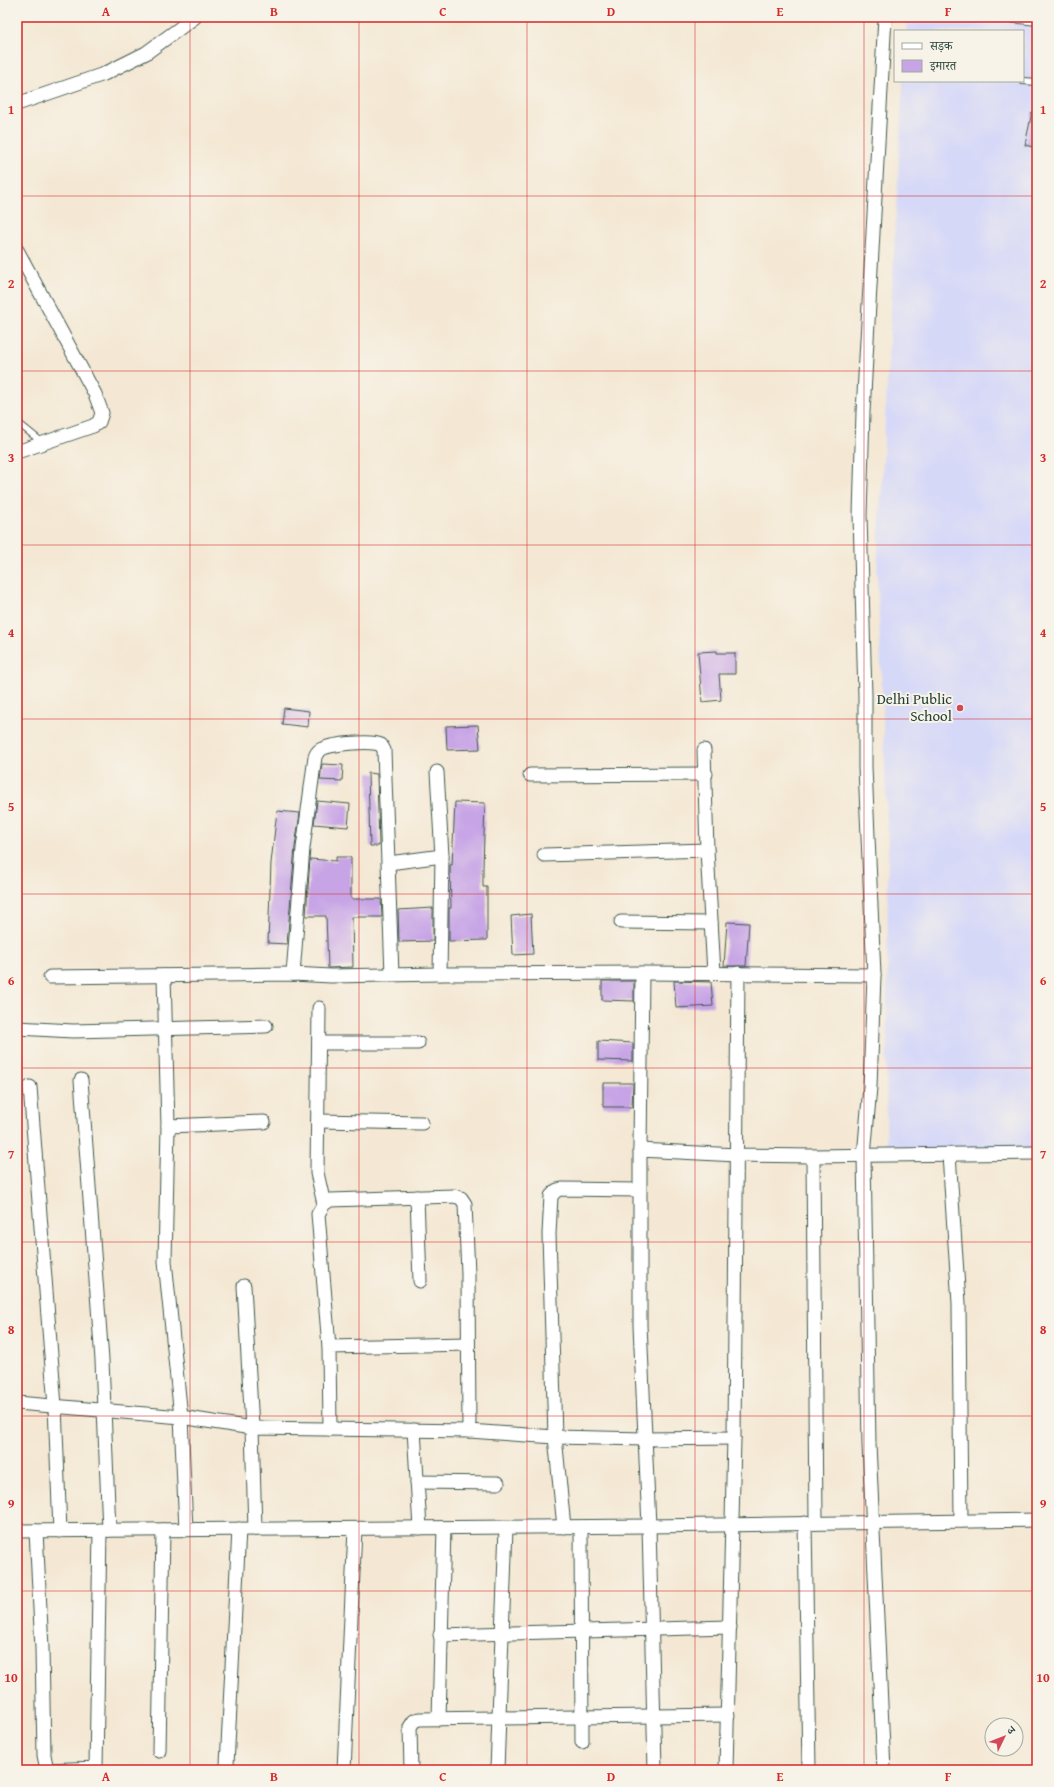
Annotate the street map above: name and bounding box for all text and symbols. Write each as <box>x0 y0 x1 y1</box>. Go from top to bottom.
text: A <box>102 2 111 21</box>
text: B <box>270 2 278 21</box>
text: C <box>439 2 447 21</box>
text: D <box>607 2 615 21</box>
text: E <box>777 2 784 21</box>
text: F <box>945 2 952 21</box>
legend <box>894 30 1024 82</box>
text: सड़क <box>929 37 954 54</box>
text: इमारत <box>929 57 957 74</box>
text: 1 <box>8 100 14 119</box>
text: 1 <box>1040 100 1046 119</box>
text: 2 <box>8 274 15 293</box>
text: 2 <box>1040 274 1047 293</box>
text: 3 <box>8 448 14 467</box>
text: 3 <box>1040 448 1046 467</box>
text: 4 <box>8 623 15 642</box>
text: 4 <box>1040 623 1047 642</box>
place label: Delhi Public School <box>877 688 952 726</box>
marker: Delhi Public School <box>955 703 965 713</box>
text: 5 <box>8 797 15 816</box>
text: 5 <box>1040 797 1047 816</box>
text: 6 <box>8 971 15 990</box>
text: 6 <box>1040 971 1047 990</box>
text: 7 <box>8 1145 15 1164</box>
text: 7 <box>1040 1145 1047 1164</box>
text: 8 <box>8 1320 15 1339</box>
text: 8 <box>1040 1320 1047 1339</box>
text: 9 <box>8 1494 15 1513</box>
text: 9 <box>1040 1494 1047 1513</box>
text: 10 <box>4 1668 18 1687</box>
text: 10 <box>1036 1668 1050 1687</box>
north arrow <box>984 1717 1024 1757</box>
text: उ <box>1003 1722 1020 1739</box>
text: A <box>102 1767 111 1786</box>
text: B <box>270 1767 278 1786</box>
text: C <box>439 1767 447 1786</box>
text: D <box>607 1767 615 1786</box>
text: E <box>777 1767 784 1786</box>
text: F <box>945 1767 952 1786</box>

